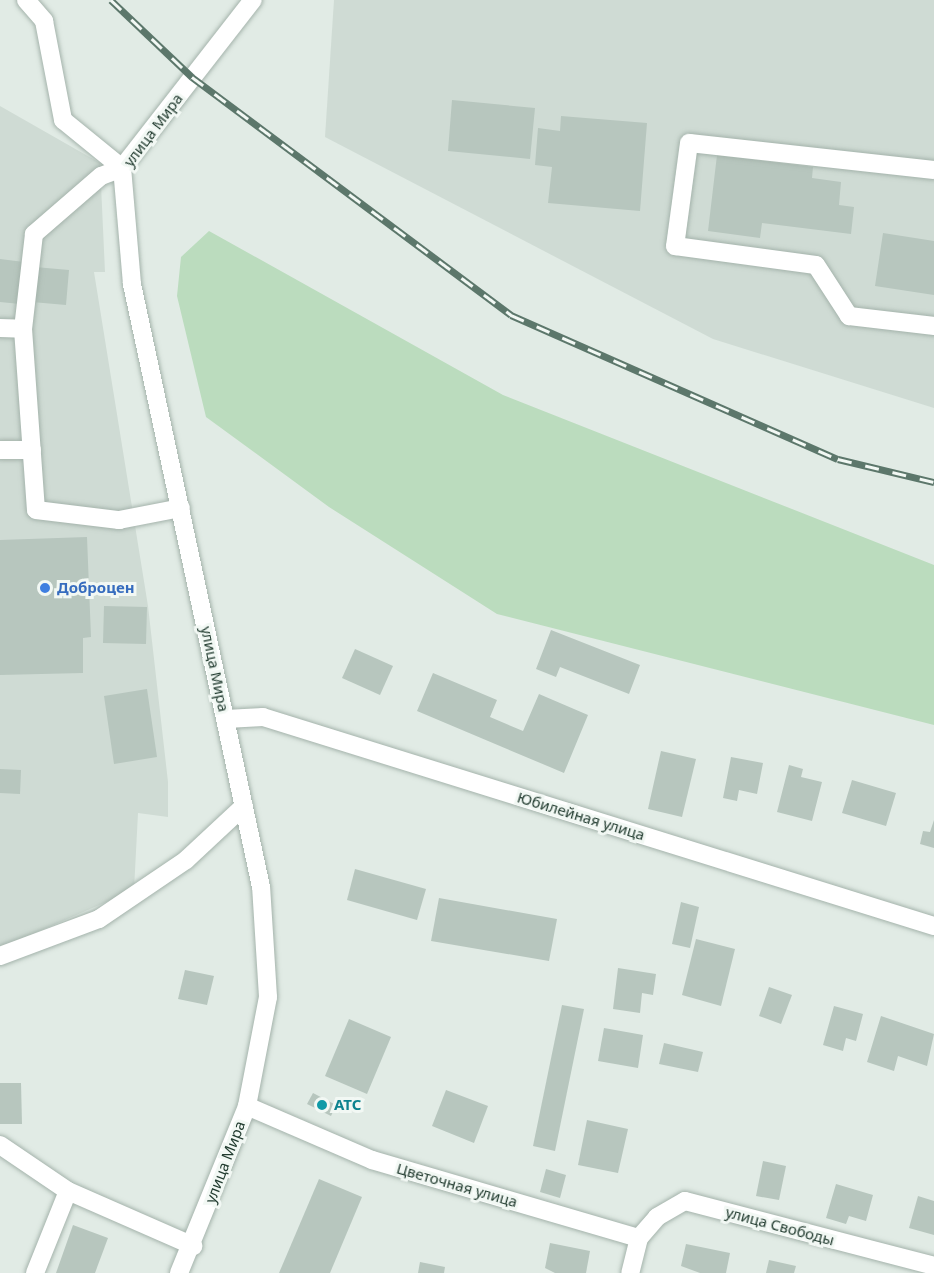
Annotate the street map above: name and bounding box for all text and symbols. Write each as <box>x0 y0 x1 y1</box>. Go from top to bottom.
street label: улица Мира <box>120 90 186 170</box>
place label: Доброцен <box>57 579 135 597</box>
marker: Доброцен <box>38 581 52 595</box>
street label: улица Мира <box>197 625 233 713</box>
street label: Юбилейная улица <box>515 788 647 844</box>
place label: АТС <box>334 1096 361 1114</box>
marker: АТС <box>315 1098 329 1112</box>
street label: улица Мира <box>201 1118 249 1206</box>
street label: Цветочная улица <box>395 1159 519 1211</box>
street label: улица Свободы <box>724 1203 836 1249</box>

